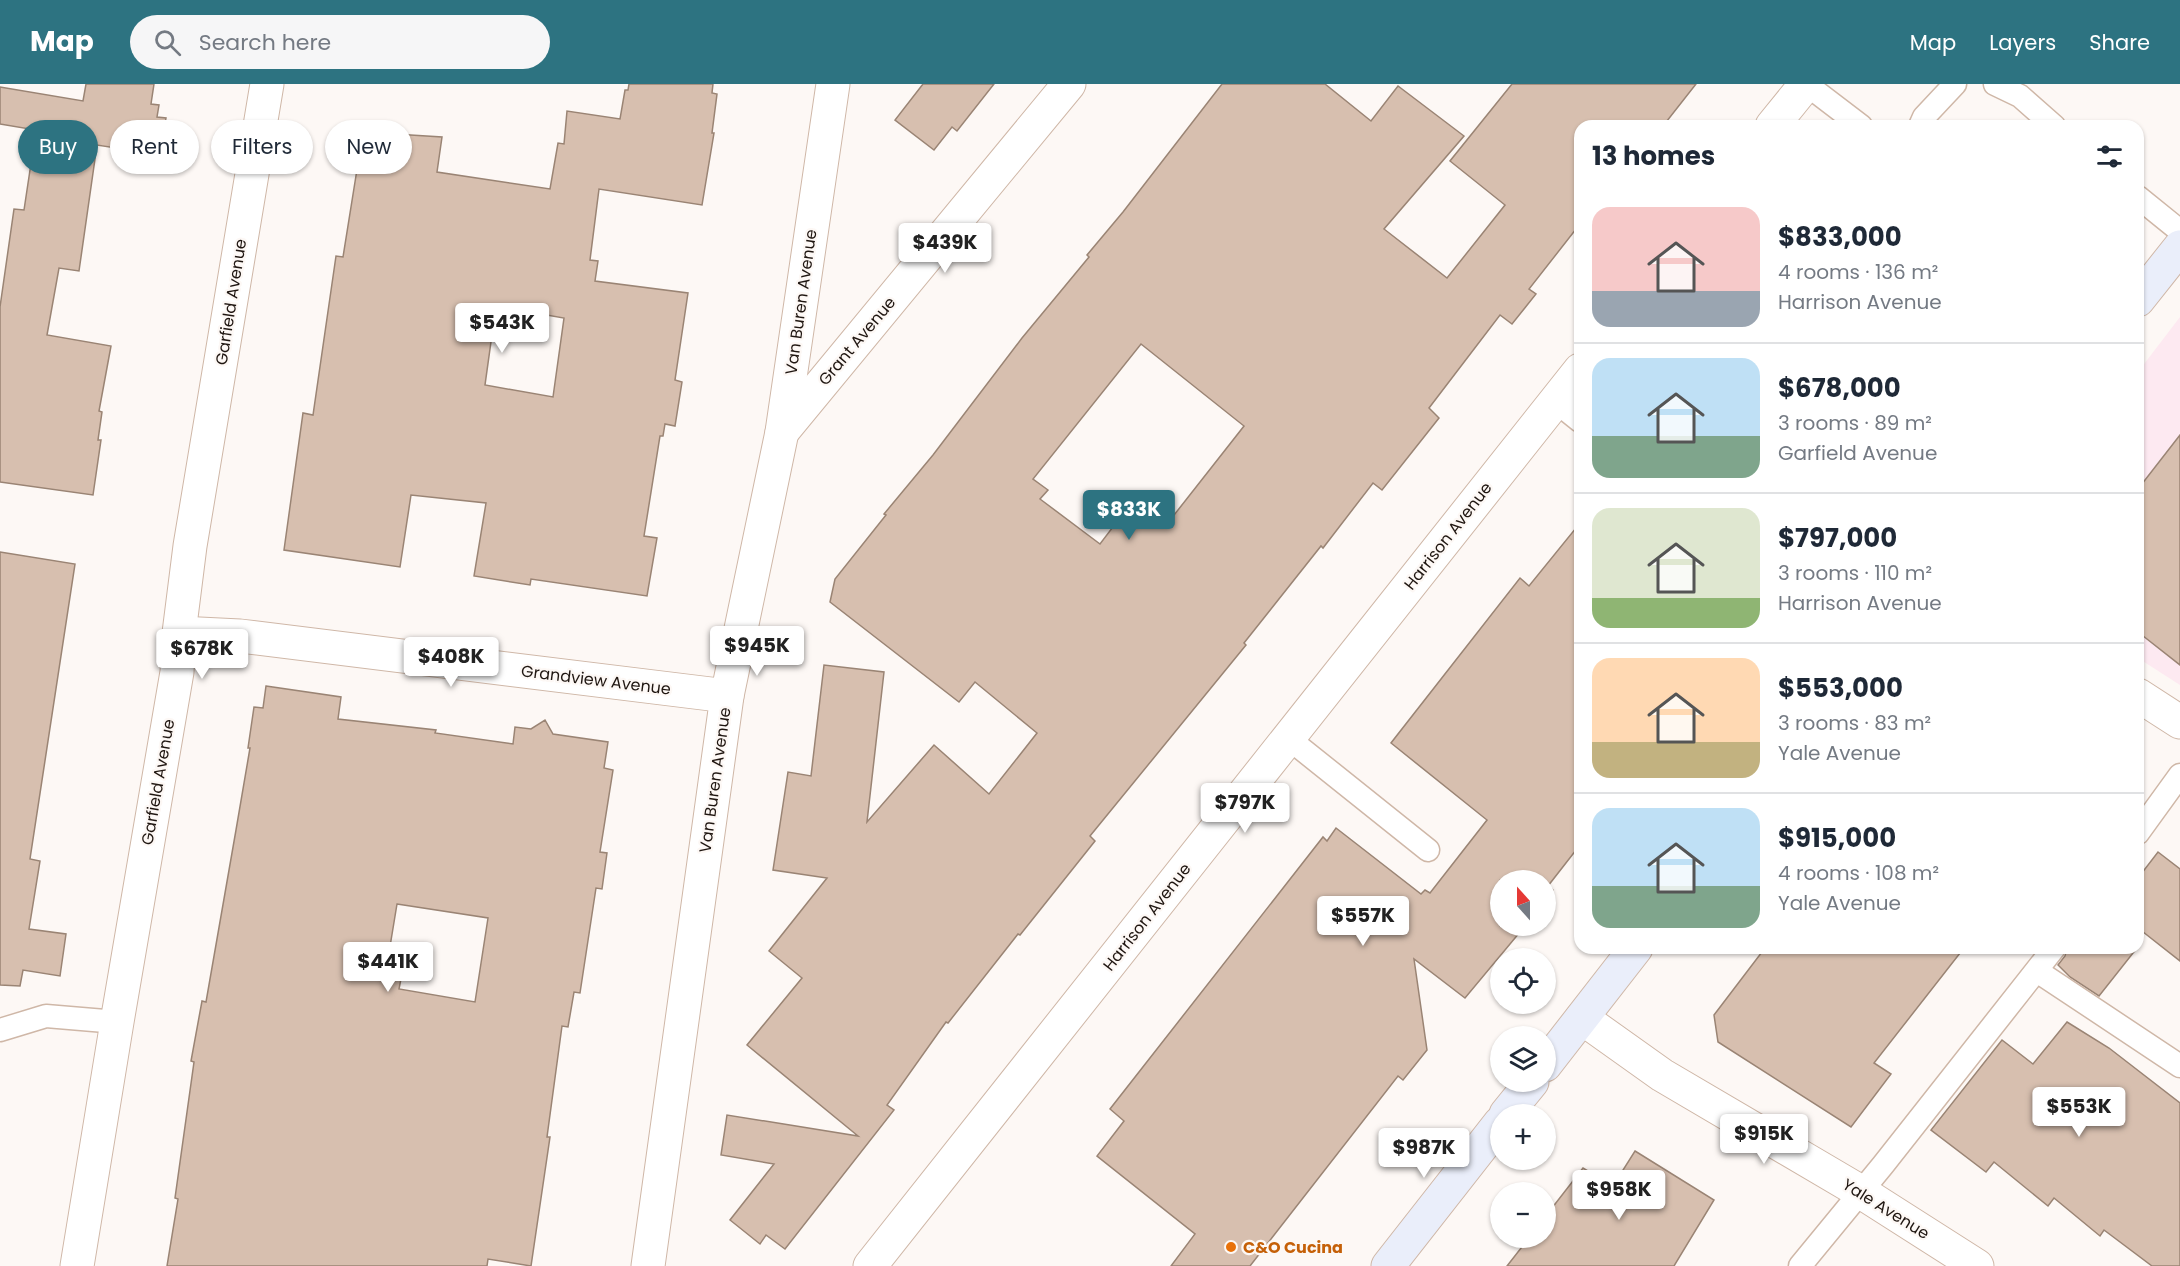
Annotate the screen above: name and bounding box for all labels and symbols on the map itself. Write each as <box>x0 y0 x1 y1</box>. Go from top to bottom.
pin: $439K <box>903 223 987 274</box>
street label: Van Buren Avenue <box>779 228 823 376</box>
street label: Garfield Avenue <box>210 237 252 367</box>
street label: Grant Avenue <box>813 292 901 390</box>
pin: $543K <box>460 303 544 354</box>
street label: Harrison Avenue <box>1399 477 1497 595</box>
pin: $833K <box>1087 490 1171 541</box>
pin: $945K <box>715 626 799 677</box>
pin: $678K <box>160 629 244 680</box>
pin: $408K <box>409 637 493 688</box>
street label: Grandview Avenue <box>520 659 672 701</box>
street label: Van Buren Avenue <box>693 706 737 854</box>
street label: Garfield Avenue <box>136 717 180 847</box>
pin: $797K <box>1203 783 1287 834</box>
street label: Harrison Avenue <box>1098 858 1196 976</box>
north arrow <box>1490 870 1556 936</box>
pin: $557K <box>1321 896 1405 947</box>
pin: $441K <box>346 942 430 993</box>
pin: $553K <box>2037 1087 2121 1138</box>
pin: $915K <box>1722 1114 1806 1165</box>
pin: $987K <box>1382 1128 1466 1179</box>
pin: $958K <box>1577 1170 1661 1221</box>
street label: Yale Avenue <box>1838 1173 1934 1245</box>
place label: C&O Cucina <box>1243 1236 1343 1259</box>
marker: C&O Cucina <box>1224 1240 1238 1254</box>

